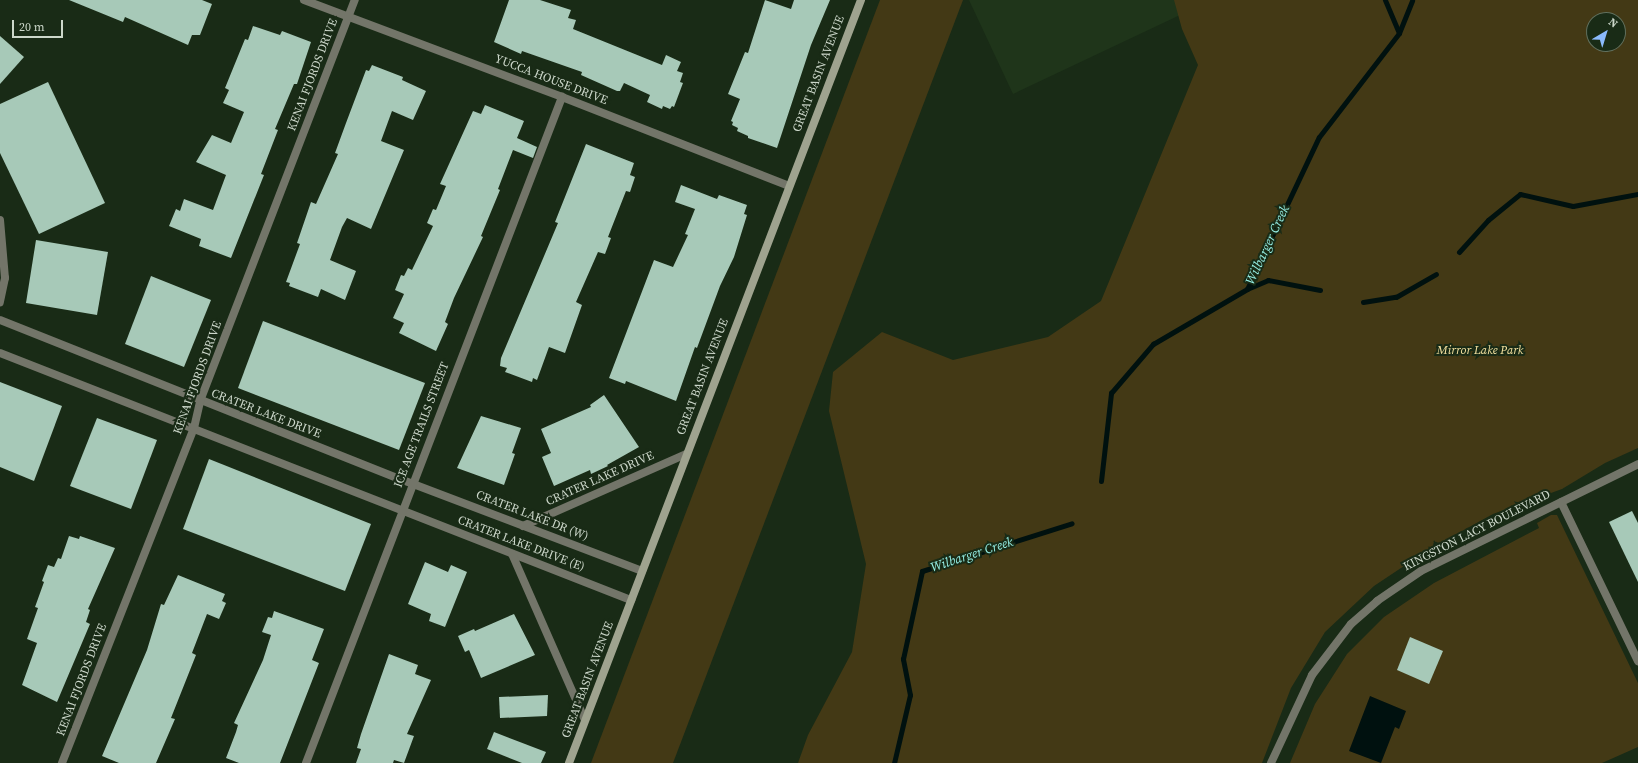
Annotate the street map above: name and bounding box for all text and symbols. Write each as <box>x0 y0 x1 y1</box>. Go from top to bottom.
scale bar <box>14 12 65 38</box>
north arrow <box>1586 12 1626 52</box>
street label: GREAT BASIN AVENUE <box>790 14 848 134</box>
text: N <box>1605 15 1621 31</box>
street label: KENAI FJORDS DRIVE <box>285 17 341 133</box>
text: 20 m <box>19 19 45 35</box>
street label: YUCCA HOUSE DRIVE <box>493 52 609 108</box>
water label: Wilbarger Creek <box>1243 203 1293 287</box>
street label: GREAT BASIN AVENUE <box>674 317 732 437</box>
street label: KENAI FJORDS DRIVE <box>171 320 225 436</box>
park label: Mirror Lake Park <box>1437 344 1523 358</box>
street label: ICE AGE TRAILS STREET <box>391 360 453 490</box>
street label: CRATER LAKE DRIVE <box>209 386 323 442</box>
street label: CRATER LAKE DRIVE <box>544 449 656 509</box>
street label: KINGSTON LACY BOULEVARD <box>1401 487 1553 575</box>
street label: CRATER LAKE DR (W) <box>474 488 590 544</box>
street label: CRATER LAKE DRIVE (E) <box>456 513 586 575</box>
water label: Wilbarger Creek <box>929 534 1015 576</box>
street label: GREAT BASIN AVENUE <box>559 620 617 740</box>
street label: KENAI FJORDS DRIVE <box>54 622 110 738</box>

